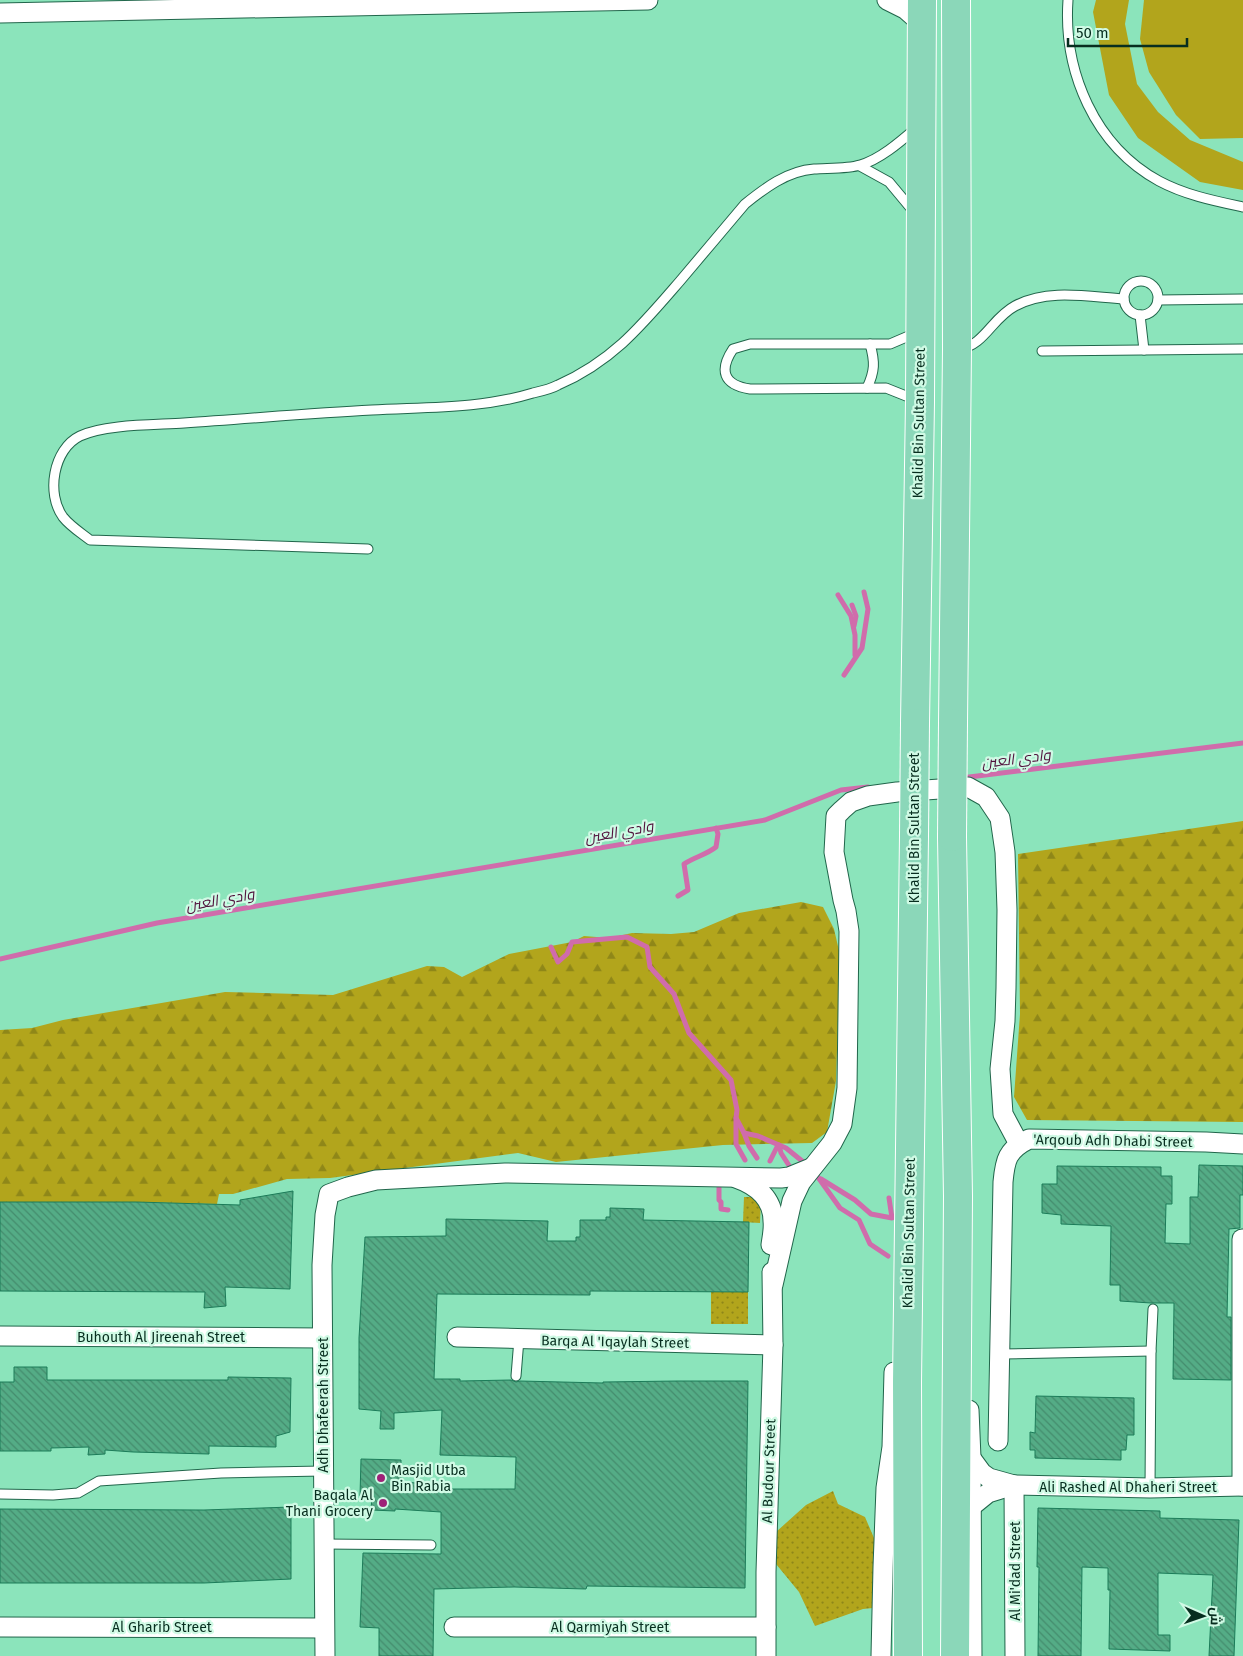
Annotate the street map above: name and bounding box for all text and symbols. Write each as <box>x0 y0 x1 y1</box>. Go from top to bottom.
scale bar <box>1068 15 1187 47</box>
text: 50 m <box>1076 24 1109 42</box>
street label: Khalid Bin Sultan Street <box>909 347 929 499</box>
water label: وادي العين <box>980 746 1053 775</box>
street label: Khalid Bin Sultan Street <box>906 752 923 903</box>
water label: وادي العين <box>583 817 656 850</box>
water label: وادي العين <box>184 885 257 918</box>
street label: 'Arqoub Adh Dhabi Street <box>1033 1131 1194 1151</box>
street label: Khalid Bin Sultan Street <box>899 1157 919 1309</box>
street label: Buhouth Al Jireenah Street <box>77 1329 246 1346</box>
street label: Barqa Al 'Iqaylah Street <box>541 1332 690 1352</box>
street label: Adh Dhafeerah Street <box>315 1336 332 1473</box>
street label: Al Budour Street <box>759 1418 779 1523</box>
place label: Masjid Utba Bin Rabia <box>391 1462 466 1495</box>
marker: Masjid Utba Bin Rabia <box>375 1472 387 1484</box>
street label: Ali Rashed Al Dhaheri Street <box>1039 1479 1218 1496</box>
place label: Baqala Al Thani Grocery <box>286 1487 373 1520</box>
marker: Baqala Al Thani Grocery <box>377 1497 389 1509</box>
street label: Al Mi'dad Street <box>1007 1520 1024 1621</box>
north arrow <box>1178 1591 1228 1641</box>
text: ش <box>1207 1607 1224 1626</box>
street label: Al Gharib Street <box>112 1619 213 1636</box>
street label: Al Qarmiyah Street <box>551 1619 670 1636</box>

